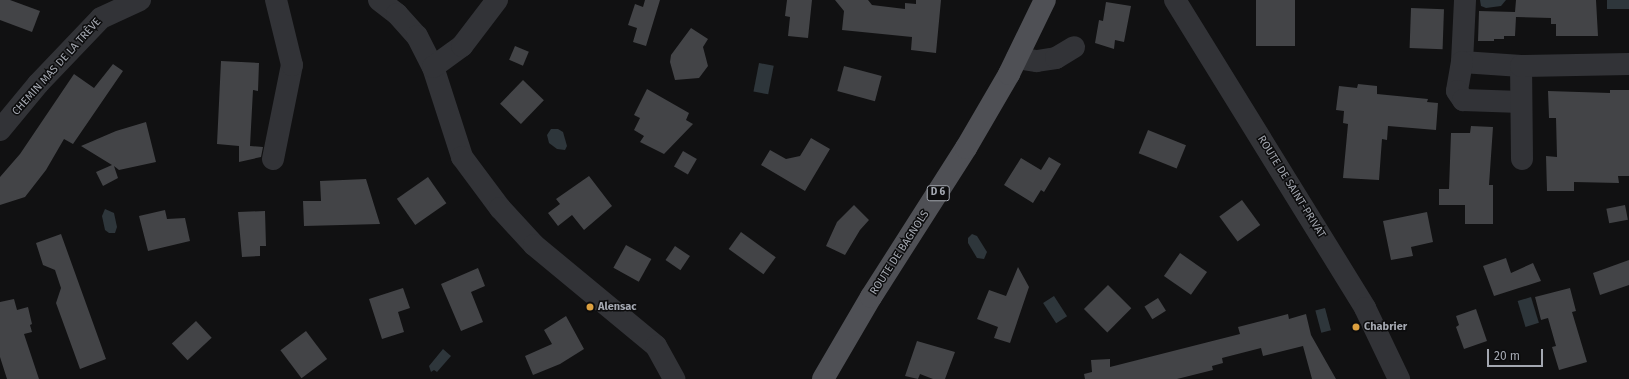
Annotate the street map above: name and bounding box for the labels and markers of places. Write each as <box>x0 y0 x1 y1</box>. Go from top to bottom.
place label: Alensac <box>598 300 637 314</box>
marker: Alensac <box>585 302 595 312</box>
place label: Chabrier <box>1364 320 1407 334</box>
marker: Chabrier <box>1351 322 1361 332</box>

